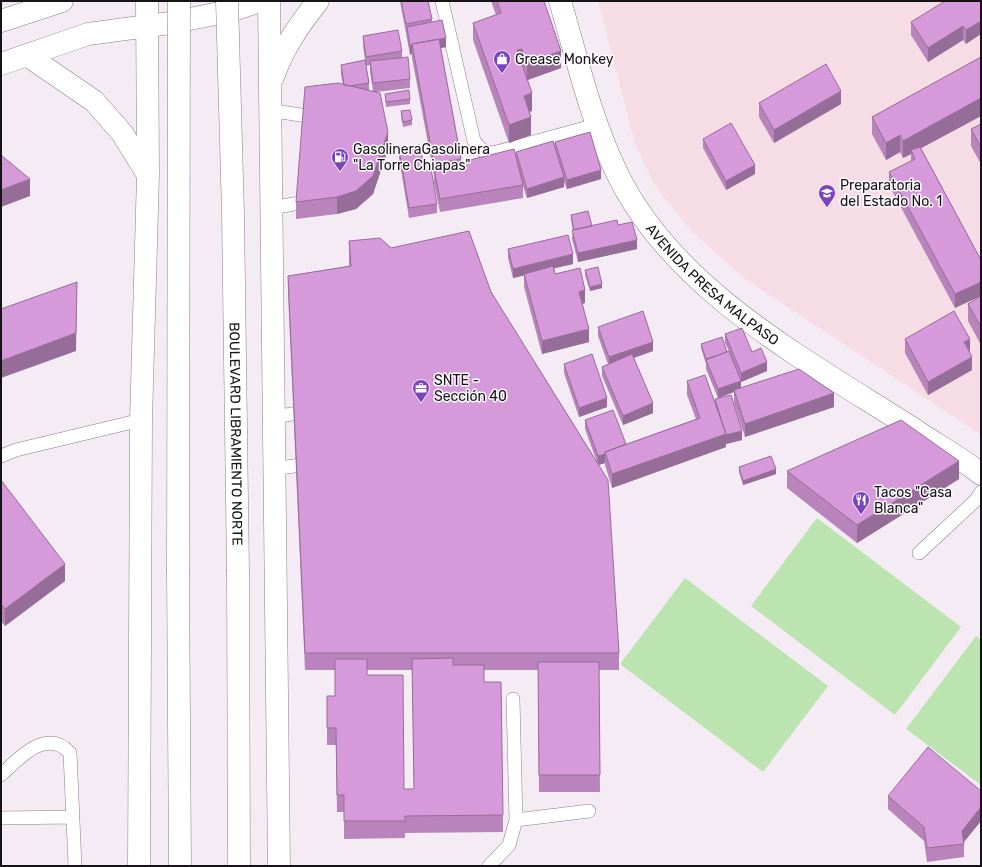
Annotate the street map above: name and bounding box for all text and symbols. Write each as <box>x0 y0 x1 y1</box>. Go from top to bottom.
shop icon: Grease Monkey <box>492 49 512 74</box>
place label: Grease Monkey <box>515 51 614 68</box>
place label: GasolineraGasolinera "La Torre Chiapas" <box>353 141 490 174</box>
fuel station icon: GasolineraGasolinera "La Torre Chiapas" <box>330 147 350 172</box>
place label: Preparatoria del Estado No. 1 <box>840 177 942 210</box>
school or university icon: Preparatoria del Estado No. 1 <box>817 183 837 208</box>
street label: AVENIDA PRESA MALPASO <box>642 220 782 349</box>
street label: BOULEVARD LIBRAMIENTO NORTE <box>226 322 246 546</box>
place label: SNTE - Sección 40 <box>434 372 507 405</box>
office icon: SNTE - Sección 40 <box>411 378 431 403</box>
place label: Tacos "Casa Blanca" <box>874 484 952 517</box>
restaurant icon: Tacos "Casa Blanca" <box>851 490 871 515</box>

